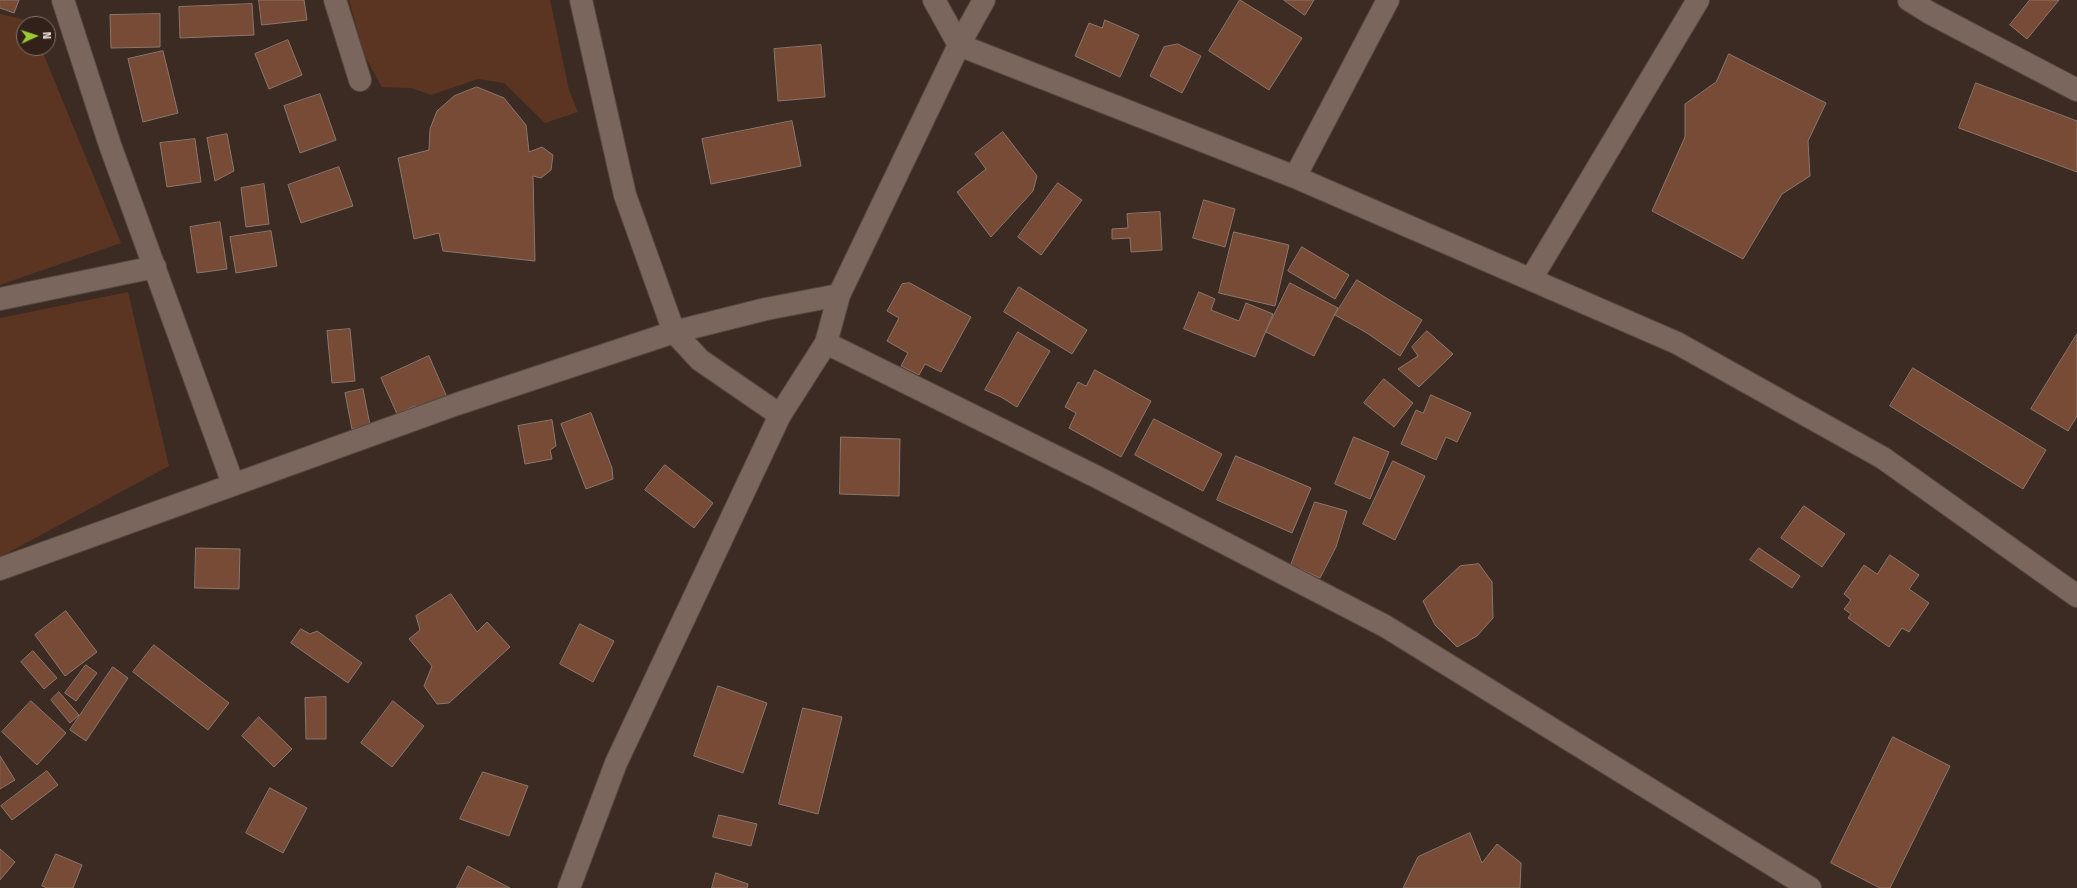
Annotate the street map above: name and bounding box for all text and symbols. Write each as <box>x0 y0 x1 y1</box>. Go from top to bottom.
north arrow <box>16 16 56 56</box>
text: N <box>39 31 55 40</box>

